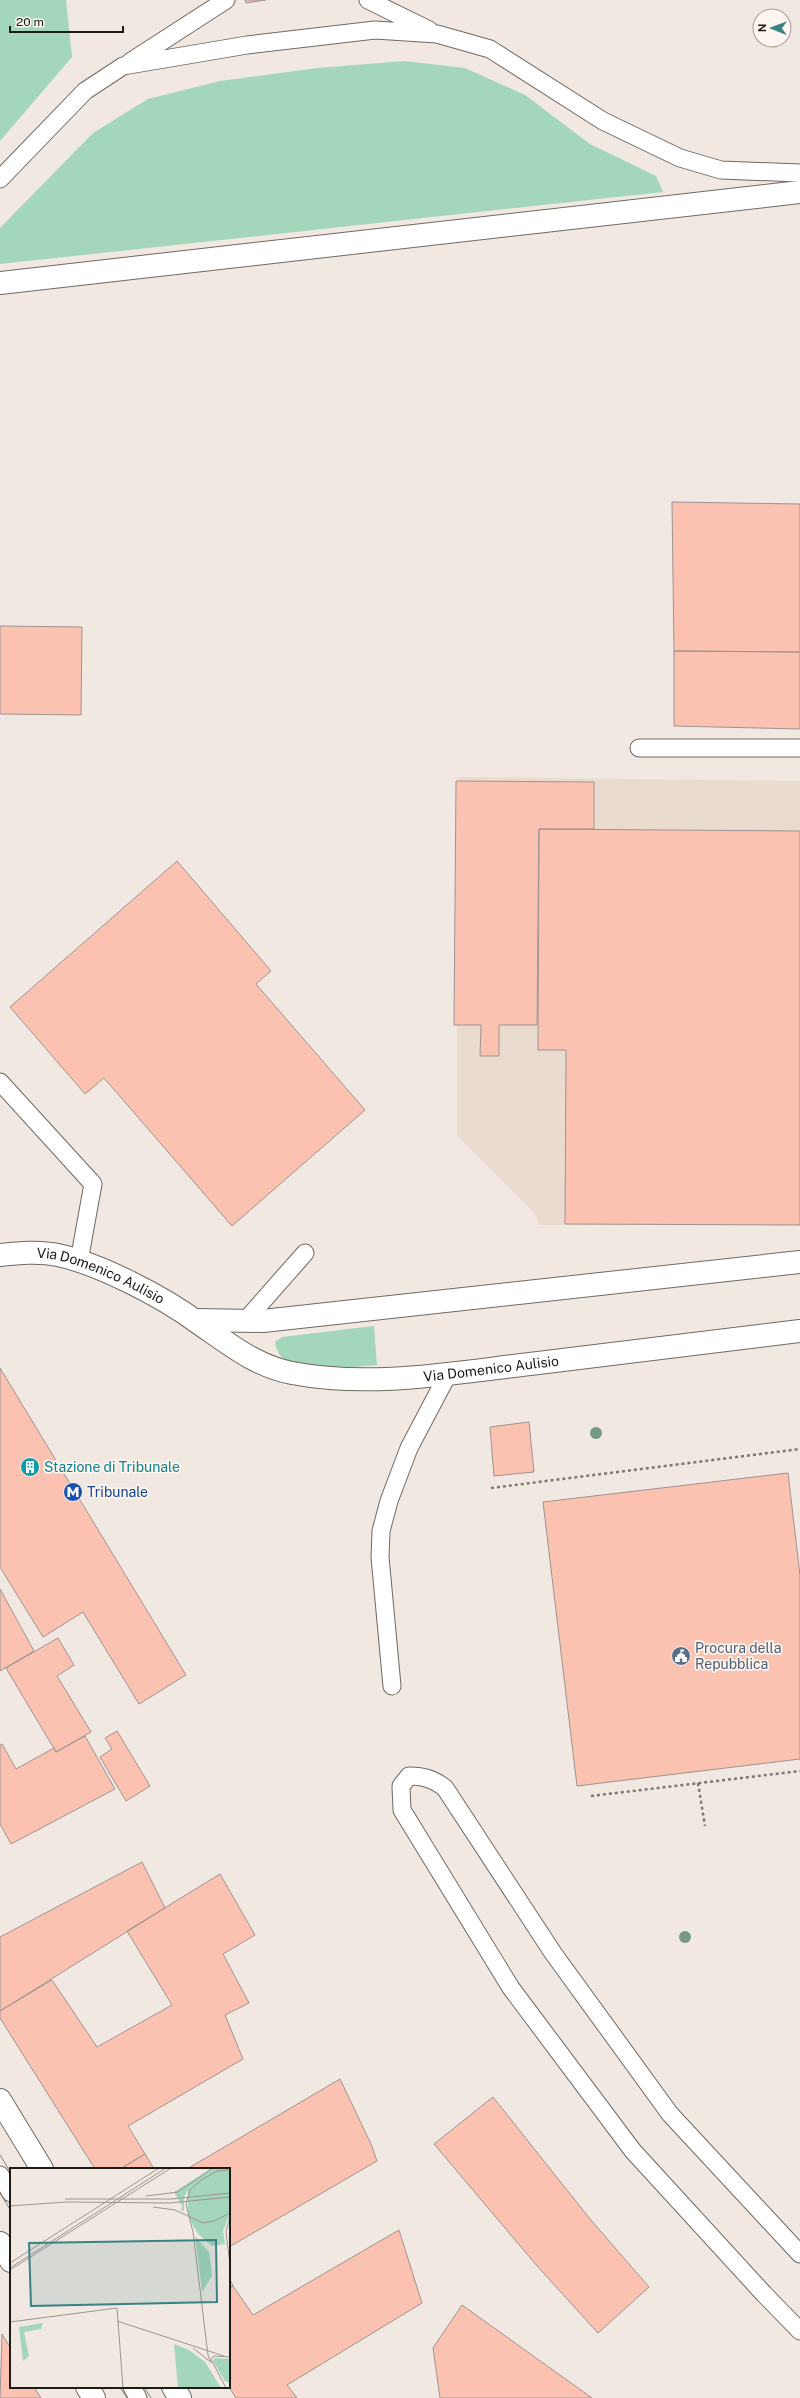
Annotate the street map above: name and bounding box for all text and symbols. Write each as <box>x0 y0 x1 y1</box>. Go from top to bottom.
scale bar <box>10 8 123 34</box>
north arrow <box>752 8 792 48</box>
text: 20 m <box>16 15 44 29</box>
text: N <box>756 23 768 32</box>
street label: Via Domenico Aulisio <box>36 1245 167 1307</box>
street label: Via Domenico Aulisio <box>423 1353 560 1384</box>
building icon: Stazione di Tribunale <box>19 1456 41 1478</box>
place label: Stazione di Tribunale <box>44 1459 180 1475</box>
metro station icon: Tribunale <box>62 1481 84 1503</box>
place label: Tribunale <box>87 1484 148 1500</box>
place label: Procura della Repubblica <box>695 1640 781 1672</box>
public building icon: Procura della Repubblica <box>670 1645 692 1667</box>
inset map <box>10 2168 230 2388</box>

